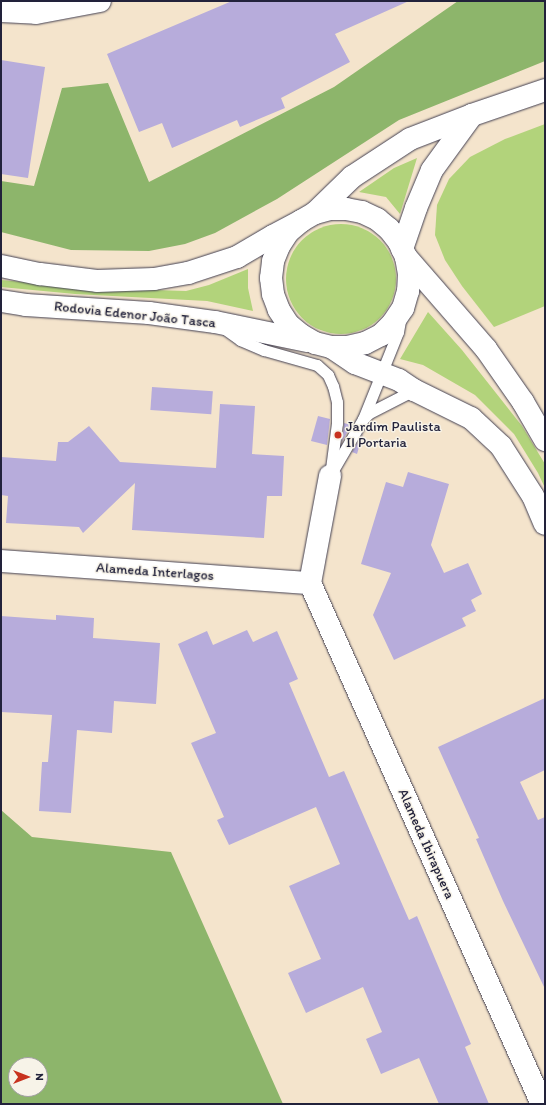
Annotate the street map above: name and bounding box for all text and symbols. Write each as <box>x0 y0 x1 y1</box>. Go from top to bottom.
street label: Rodovia Edenor João Tasca <box>54 298 216 332</box>
place label: Jardim Paulista II Portaria <box>346 419 440 452</box>
marker: Jardim Paulista II Portaria <box>333 430 343 440</box>
street label: Alameda Interlagos <box>95 559 215 585</box>
street label: Alameda Ibirapuera <box>394 786 458 902</box>
north arrow <box>8 1057 48 1097</box>
text: N <box>33 1073 46 1081</box>

